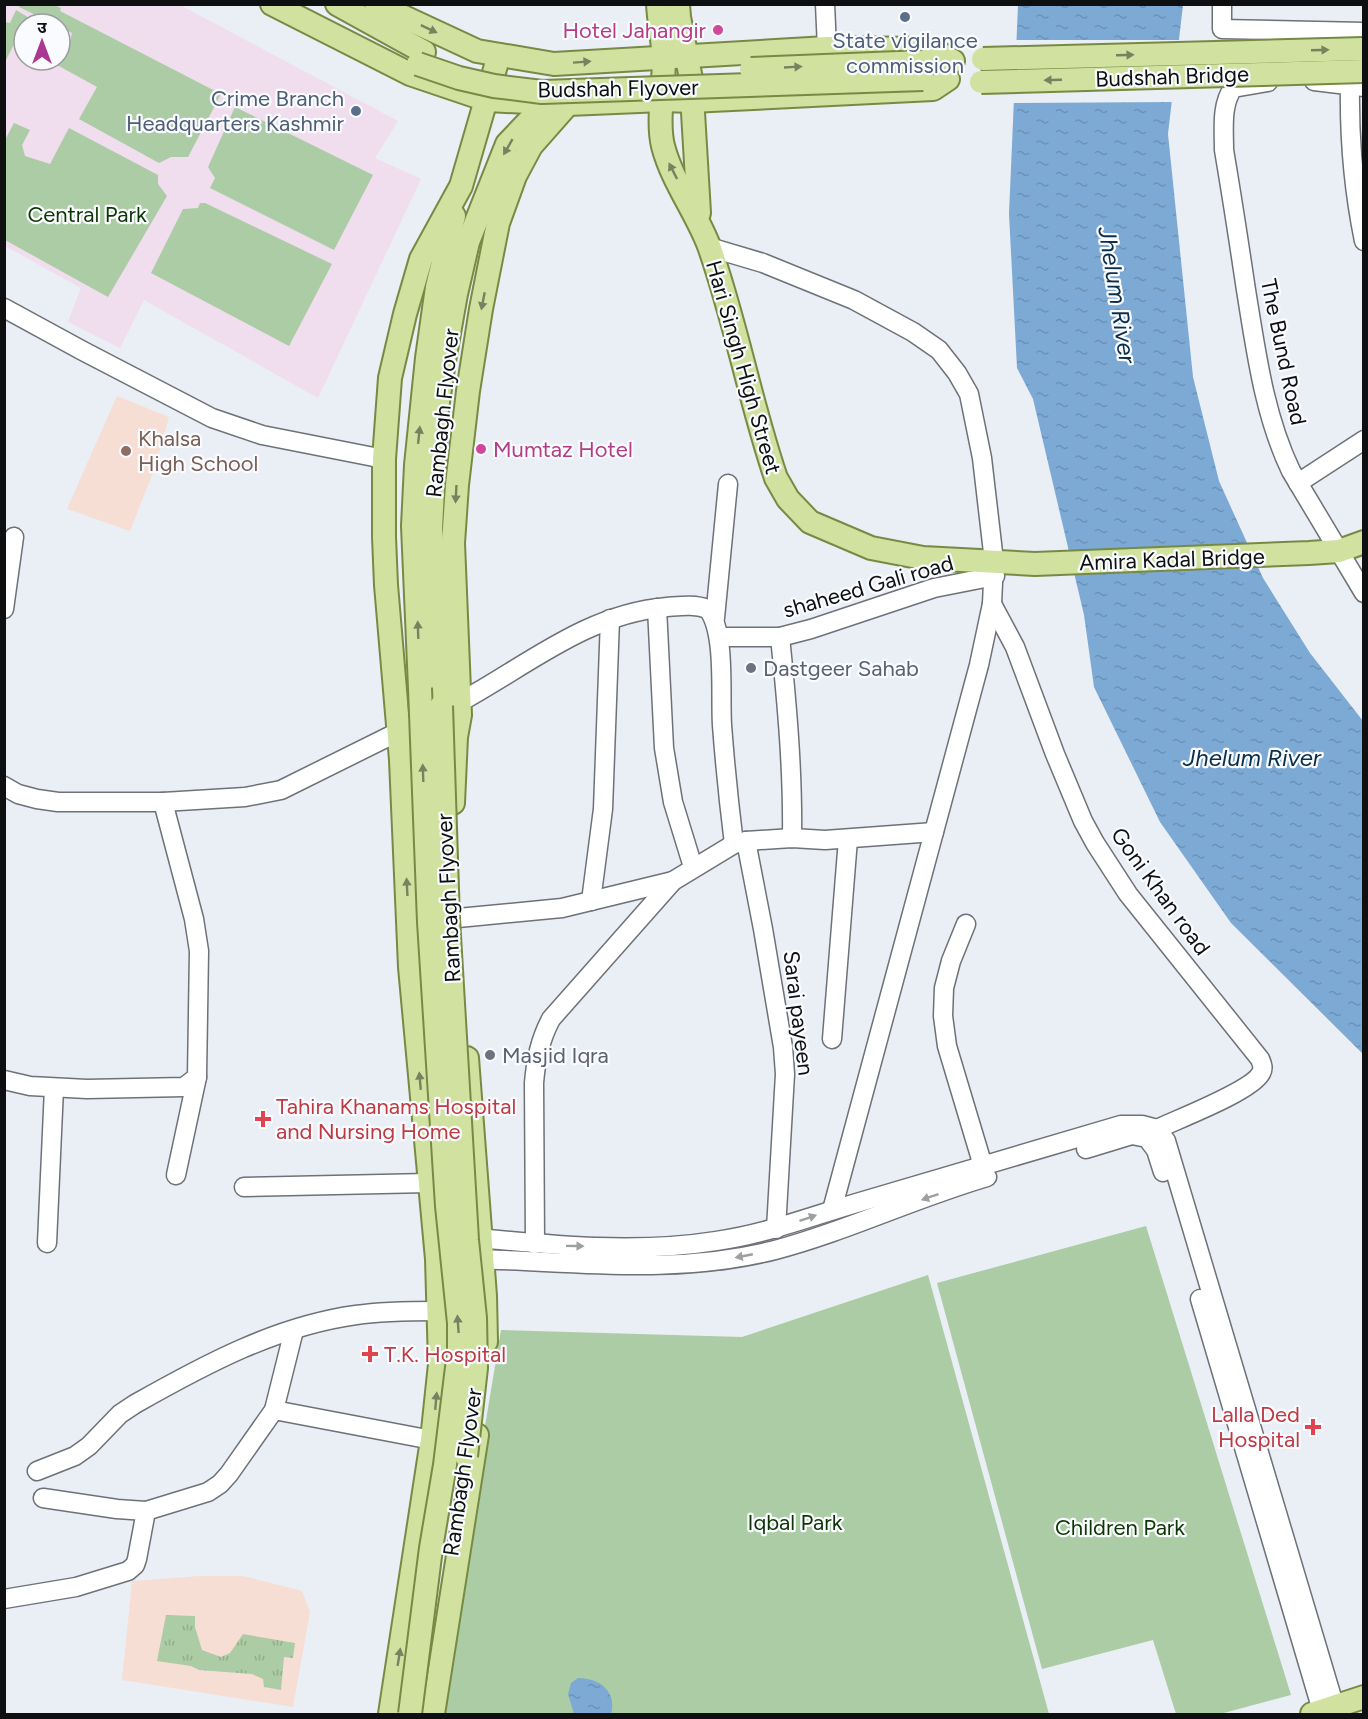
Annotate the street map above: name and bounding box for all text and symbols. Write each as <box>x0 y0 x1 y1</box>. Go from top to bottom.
marker: State vigilance commission <box>898 10 912 24</box>
north arrow <box>12 12 72 72</box>
place label: Hotel Jahangir <box>562 17 707 44</box>
text: उ <box>37 18 47 37</box>
marker: Hotel Jahangir <box>711 23 725 37</box>
one-way arrow <box>421 25 438 34</box>
place label: State vigilance commission <box>832 27 978 79</box>
one-way arrow <box>1311 45 1330 55</box>
one-way arrow <box>1116 50 1135 60</box>
one-way arrow <box>573 58 592 67</box>
street label: Budshah Bridge <box>1095 60 1249 93</box>
one-way arrow <box>784 63 803 72</box>
street label: Budshah Flyover <box>537 74 699 103</box>
one-way arrow <box>1044 75 1063 84</box>
place label: Crime Branch Headquarters Kashmir <box>126 85 345 137</box>
marker: Crime Branch Headquarters Kashmir <box>349 104 363 118</box>
one-way arrow <box>502 138 513 155</box>
one-way arrow <box>669 163 678 180</box>
park label: Central Park <box>27 201 147 228</box>
water label: Jhelum River <box>1092 223 1143 366</box>
street label: Hari Singh High Street <box>700 257 787 477</box>
street label: The Bund Road <box>1255 277 1312 428</box>
one-way arrow <box>478 292 487 311</box>
street label: Rambagh Flyover <box>420 327 465 499</box>
place label: Khalsa High School <box>138 425 258 477</box>
one-way arrow <box>414 426 424 445</box>
place label: Mumtaz Hotel <box>493 436 633 463</box>
marker: Mumtaz Hotel <box>474 442 488 456</box>
marker: Khalsa High School <box>119 444 133 458</box>
one-way arrow <box>452 485 461 504</box>
street label: Amira Kadal Bridge <box>1079 543 1265 576</box>
street label: shaheed Gali road <box>780 549 956 624</box>
one-way arrow <box>413 620 423 639</box>
place label: Dastgeer Sahab <box>763 655 919 682</box>
marker: Dastgeer Sahab <box>744 661 758 675</box>
water label: Jhelum River <box>1182 743 1322 772</box>
one-way arrow <box>419 763 428 782</box>
street label: Rambagh Flyover <box>431 812 466 983</box>
street label: Goni Khan road <box>1105 822 1216 960</box>
one-way arrow <box>402 877 411 896</box>
street label: Sarai payeen <box>777 949 820 1077</box>
place label: Masjid Iqra <box>502 1042 609 1069</box>
marker: Masjid Iqra <box>483 1048 497 1062</box>
one-way arrow <box>415 1072 425 1091</box>
place label: Tahira Khanams Hospital and Nursing Home <box>276 1093 516 1145</box>
marker: Tahira Khanams Hospital and Nursing Home <box>254 1110 272 1128</box>
one-way arrow <box>921 1193 939 1203</box>
one-way arrow <box>800 1213 818 1223</box>
one-way arrow <box>565 1242 584 1251</box>
one-way arrow <box>734 1252 753 1261</box>
one-way arrow <box>454 1314 463 1333</box>
place label: T.K. Hospital <box>384 1341 506 1368</box>
marker: T.K. Hospital <box>361 1345 379 1363</box>
street label: Rambagh Flyover <box>437 1386 488 1558</box>
one-way arrow <box>431 1392 441 1411</box>
place label: Lalla Ded Hospital <box>1211 1401 1300 1453</box>
marker: Lalla Ded Hospital <box>1304 1418 1322 1436</box>
park label: Iqbal Park <box>748 1509 843 1536</box>
park label: Children Park <box>1055 1514 1185 1541</box>
one-way arrow <box>395 1647 404 1666</box>

